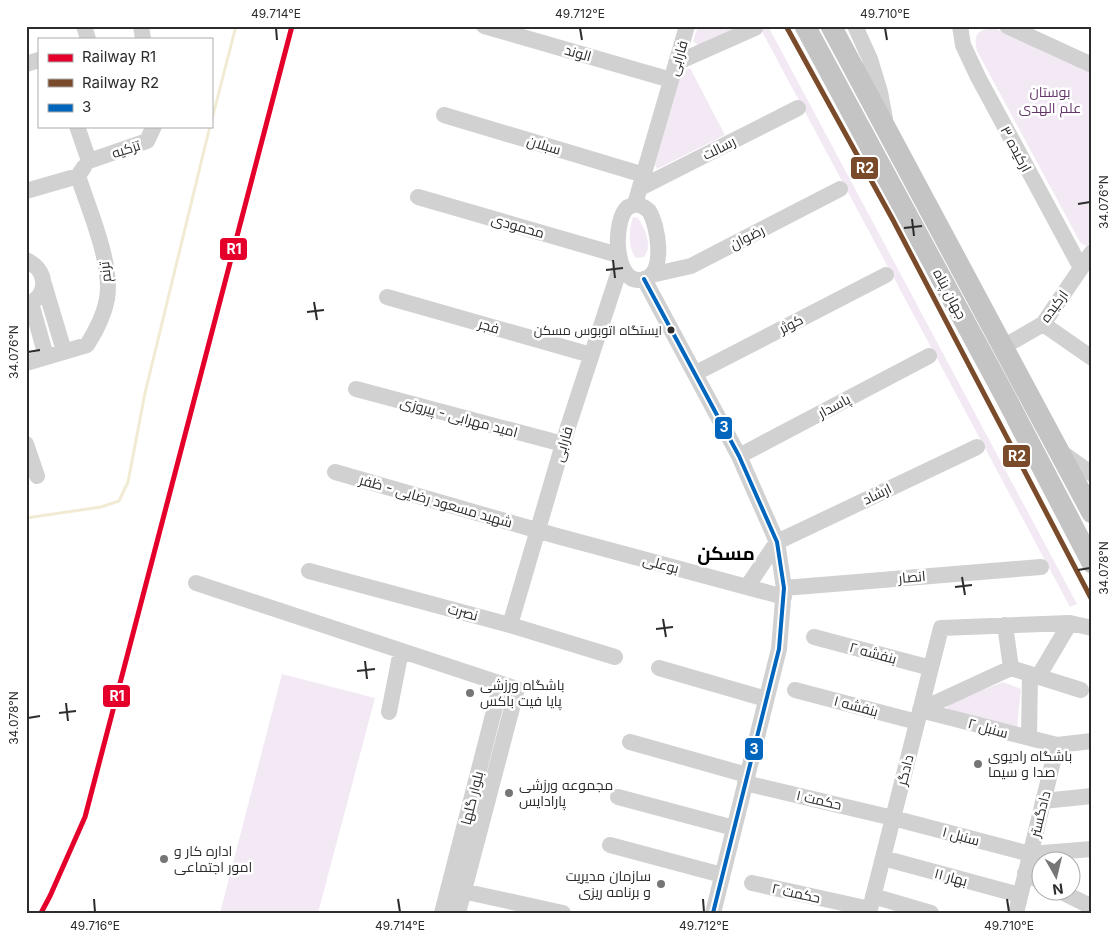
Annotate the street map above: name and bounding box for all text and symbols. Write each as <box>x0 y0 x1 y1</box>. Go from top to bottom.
text: 49.714°E <box>251 6 301 21</box>
text: 49.712°E <box>555 6 605 21</box>
text: 49.710°E <box>860 6 910 21</box>
legend <box>38 38 212 128</box>
street label: فارابی <box>664 38 691 78</box>
street label: الوند <box>563 41 593 64</box>
text: Railway R1 <box>82 47 156 66</box>
text: Railway R2 <box>82 73 159 92</box>
park label: بوستان علم الهدی <box>1019 83 1081 118</box>
text: 3 <box>82 97 91 116</box>
street label: ارکیده ۳ <box>997 123 1036 175</box>
street label: سبلان <box>525 131 563 158</box>
street label: رسالت <box>699 132 738 163</box>
street label: تزکیه <box>109 136 142 161</box>
line badge: R2 <box>850 156 879 180</box>
text: R2 <box>856 159 874 176</box>
text: 34.076°N <box>1096 175 1111 229</box>
street label: محمودی <box>490 210 547 241</box>
street label: رضوان <box>727 221 767 252</box>
line badge: R1 <box>219 237 248 261</box>
text: R1 <box>226 240 242 257</box>
street label: ترنم <box>95 260 116 283</box>
street label: جهان پناه <box>928 266 971 323</box>
street label: ارکیده <box>1036 286 1071 325</box>
street label: کوثر <box>775 310 806 337</box>
street label: فجر <box>476 314 502 337</box>
place label: ایستگاه اتوبوس مسکن <box>534 322 662 338</box>
text: 34.076°N <box>6 325 21 379</box>
marker: ایستگاه اتوبوس مسکن <box>666 325 676 335</box>
street label: پاسدار <box>814 390 854 423</box>
street label: امید مهرابی - پیروزی <box>398 393 520 442</box>
line badge: 3 <box>714 416 733 440</box>
text: 3 <box>719 418 729 435</box>
street label: فارابی <box>549 424 576 464</box>
line badge: R2 <box>1002 444 1031 468</box>
text: R2 <box>1008 447 1026 464</box>
street label: شهید مسعود رضایی - ظفر <box>357 470 515 531</box>
street label: ارشاد <box>860 479 894 508</box>
text: 34.078°N <box>1096 541 1111 595</box>
district label: مسکن <box>697 542 755 565</box>
street label: بوعلی <box>641 551 681 576</box>
street label: انصار <box>897 567 926 586</box>
street label: نصرت <box>446 599 480 624</box>
street label: بنفشه ۲ <box>848 638 899 667</box>
place label: باشگاه ورزشی پایا فیت باکس <box>480 676 565 711</box>
line badge: R1 <box>102 684 131 708</box>
text: R1 <box>109 687 125 704</box>
marker: باشگاه ورزشی پایا فیت باکس <box>464 687 476 699</box>
text: 34.078°N <box>6 691 21 745</box>
street label: بنفشه ۱ <box>832 691 880 720</box>
street label: سنبل ۲ <box>966 714 1010 741</box>
line badge: 3 <box>744 737 764 761</box>
text: 3 <box>749 740 759 757</box>
place label: باشگاه رادیوی صدا و سیما <box>988 747 1072 780</box>
street label: دادگر <box>892 753 917 788</box>
marker: باشگاه رادیوی صدا و سیما <box>972 758 984 770</box>
street label: بلوار گلها <box>457 769 486 826</box>
place label: مجموعه ورزشی پارادایس <box>519 776 613 811</box>
street label: حکمت ۱ <box>795 786 844 813</box>
marker: مجموعه ورزشی پارادایس <box>503 787 515 799</box>
street label: دادگستر <box>1025 789 1053 840</box>
street label: سنبل ۱ <box>941 822 982 849</box>
place label: اداره کار و امور اجتماعی <box>174 842 252 875</box>
north arrow <box>1030 852 1080 902</box>
marker: اداره کار و امور اجتماعی <box>158 853 170 865</box>
street label: بهار ۱۱ <box>933 864 969 889</box>
place label: سازمان مدیریت و برنامه ریزی <box>566 867 651 900</box>
marker: سازمان مدیریت و برنامه ریزی <box>655 878 667 890</box>
street label: حکمت ۲ <box>770 879 822 906</box>
text: N <box>1051 880 1064 899</box>
text: 49.716°E <box>70 918 120 933</box>
text: 49.714°E <box>375 918 425 933</box>
text: 49.712°E <box>679 918 729 933</box>
text: 49.710°E <box>984 918 1034 933</box>

